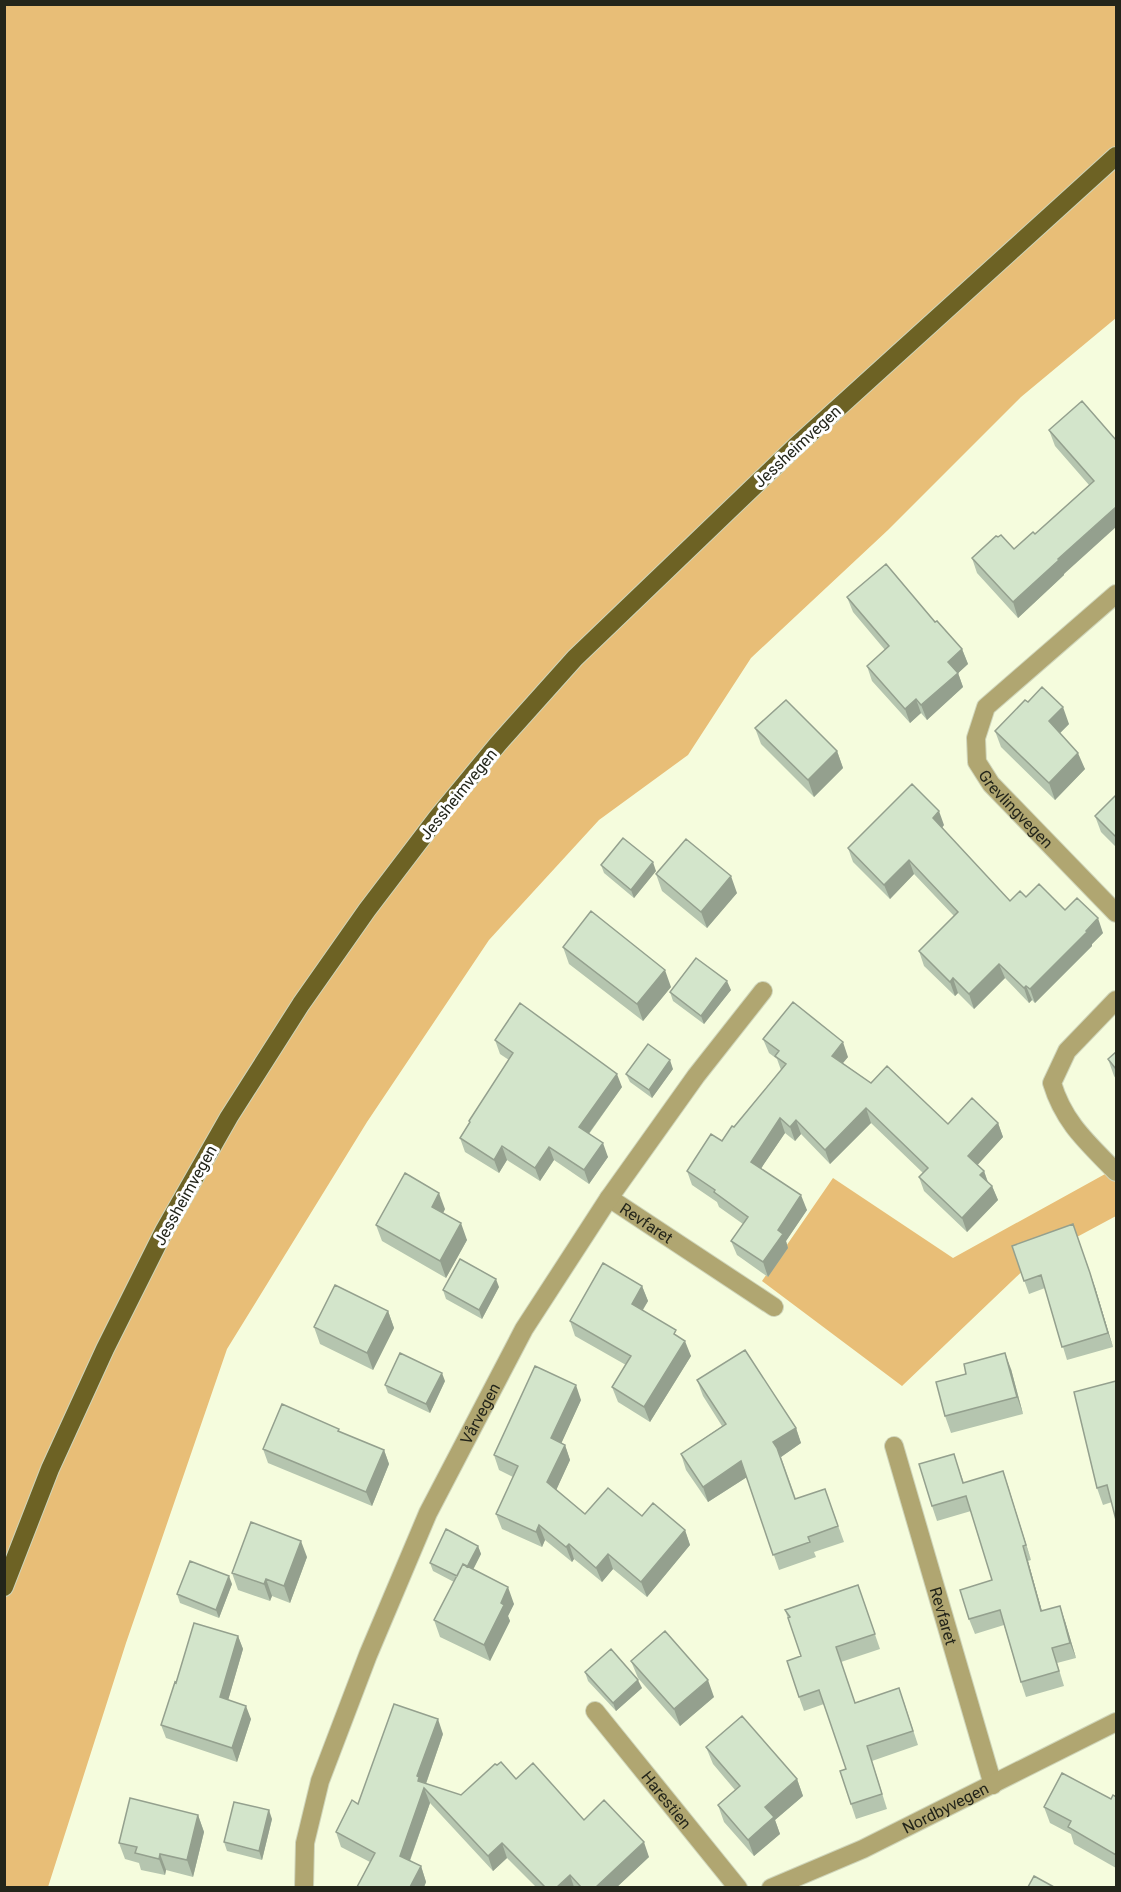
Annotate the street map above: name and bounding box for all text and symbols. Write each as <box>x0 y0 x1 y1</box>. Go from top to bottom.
street label: Jessheimvegen <box>750 401 845 491</box>
street label: Jessheimvegen <box>416 745 501 844</box>
street label: Grevlingvegen <box>974 766 1057 852</box>
street label: Jessheimvegen <box>150 1142 221 1249</box>
street label: Revfaret <box>616 1199 676 1248</box>
street label: Vårvegen <box>457 1380 504 1448</box>
street label: Revfaret <box>926 1585 961 1647</box>
street label: Harestien <box>637 1767 695 1833</box>
street label: Nordbyvegen <box>899 1779 992 1838</box>

